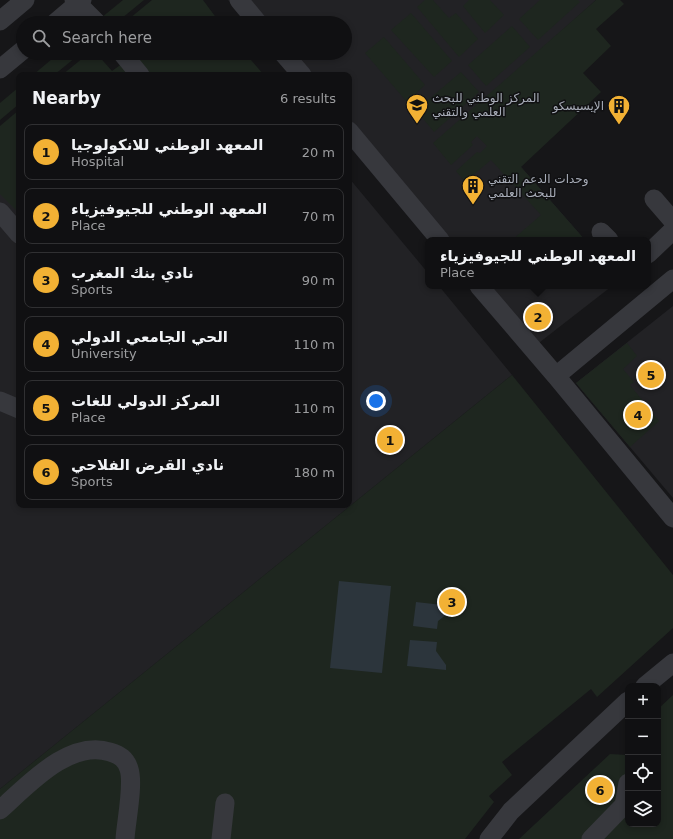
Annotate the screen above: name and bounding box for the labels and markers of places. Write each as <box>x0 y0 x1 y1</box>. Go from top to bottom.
place label: المركز الوطني للبحث العلمي والتقني <box>432 91 540 120</box>
school or university icon: المركز الوطني للبحث العلمي والتقني <box>404 92 430 125</box>
building icon: اﻹيسيسكو <box>606 93 632 126</box>
place label: اﻹيسيسكو <box>552 99 604 114</box>
place label: وحدات الدعم التقني للبحث العلمي <box>488 172 589 200</box>
building icon: وحدات الدعم التقني للبحث العلمي <box>460 173 486 206</box>
pin: 2 <box>525 302 551 332</box>
pin: 5 <box>638 360 664 390</box>
pin: 4 <box>625 400 651 430</box>
pin: 1 <box>377 425 403 455</box>
pin: 3 <box>439 587 465 617</box>
pin: 6 <box>587 775 613 805</box>

